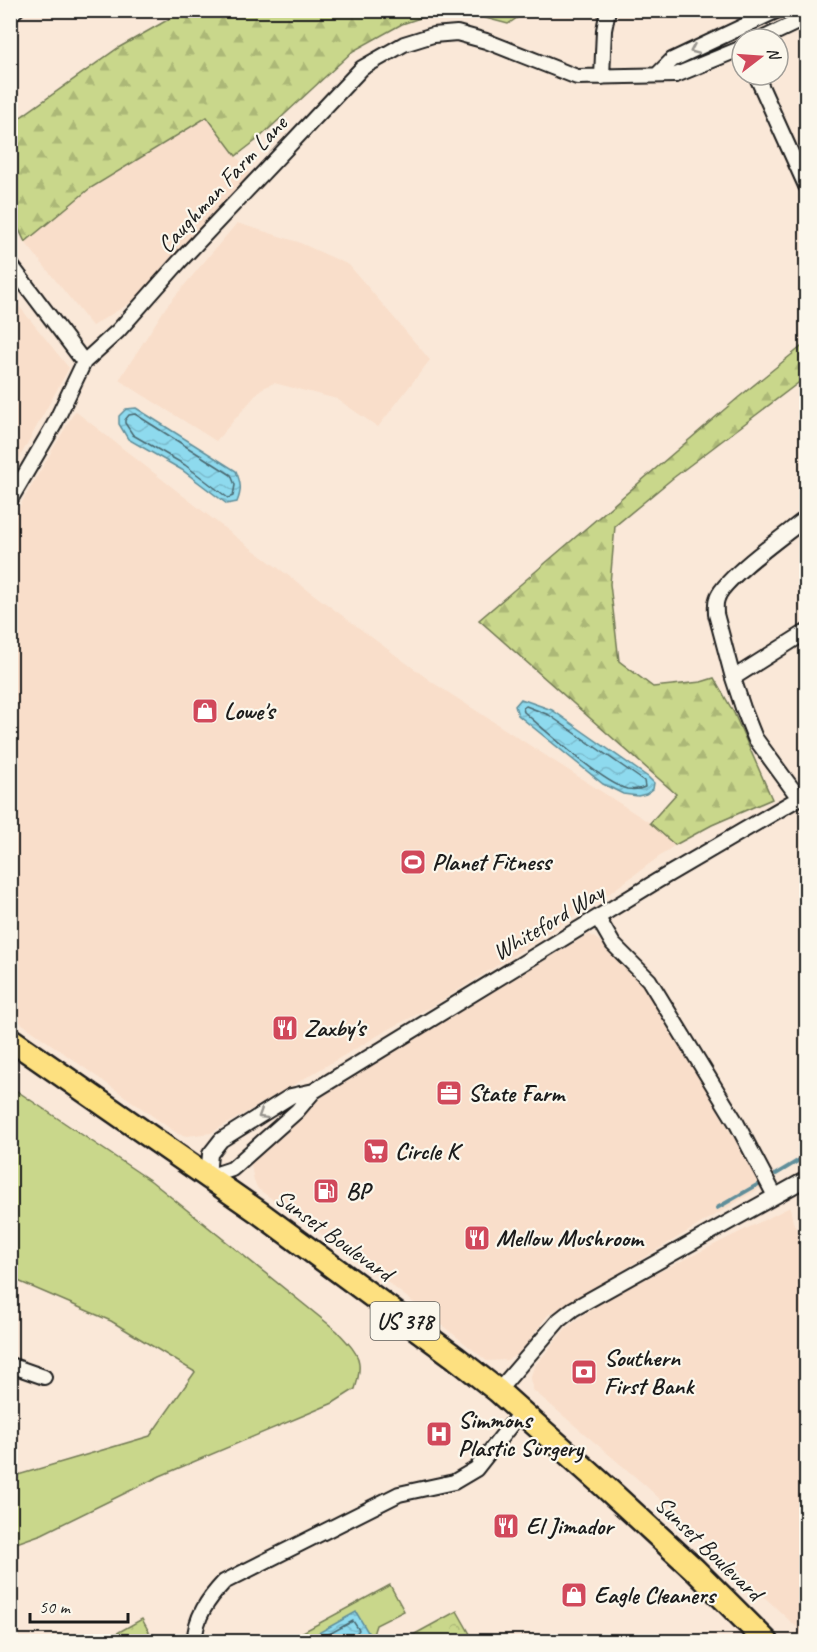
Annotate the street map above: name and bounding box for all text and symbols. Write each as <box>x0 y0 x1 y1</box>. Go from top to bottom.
north arrow <box>730 27 790 87</box>
one-way arrow <box>690 42 701 54</box>
text: N <box>762 45 785 64</box>
street label: Caughman Farm Lane <box>151 107 295 259</box>
shop icon: Lowe's <box>190 696 220 726</box>
place label: Lowe's <box>224 696 277 726</box>
sports icon: Planet Fitness <box>398 847 428 877</box>
place label: Planet Fitness <box>432 847 553 877</box>
street label: Whiteford Way <box>487 876 611 967</box>
restaurant icon: Zaxby's <box>270 1013 300 1043</box>
place label: Zaxby's <box>304 1013 368 1043</box>
office icon: State Farm <box>434 1078 464 1108</box>
place label: State Farm <box>468 1078 566 1108</box>
one-way arrow <box>257 1107 268 1118</box>
supermarket icon: Circle K <box>361 1136 391 1166</box>
place label: Circle K <box>395 1136 464 1166</box>
fuel station icon: BP <box>311 1176 341 1206</box>
place label: BP <box>346 1176 373 1206</box>
street label: Sunset Boulevard <box>269 1182 402 1290</box>
restaurant icon: Mellow Mushroom <box>462 1223 492 1253</box>
place label: Mellow Mushroom <box>496 1223 645 1253</box>
road number: US 378 <box>370 1302 440 1340</box>
place label: Southern First Bank <box>604 1343 695 1401</box>
bank icon: Southern First Bank <box>569 1357 599 1387</box>
place label: Simmons Plastic Surgery <box>458 1405 585 1463</box>
hospital icon: Simmons Plastic Surgery <box>424 1419 454 1449</box>
street label: Sunset Boulevard <box>649 1489 772 1609</box>
restaurant icon: El Jimador <box>491 1511 521 1541</box>
place label: El Jimador <box>526 1511 615 1541</box>
shop icon: Eagle Cleaners <box>559 1580 589 1610</box>
place label: Eagle Cleaners <box>594 1580 717 1610</box>
scale bar <box>30 1586 128 1624</box>
text: 50 m <box>39 1596 72 1618</box>

